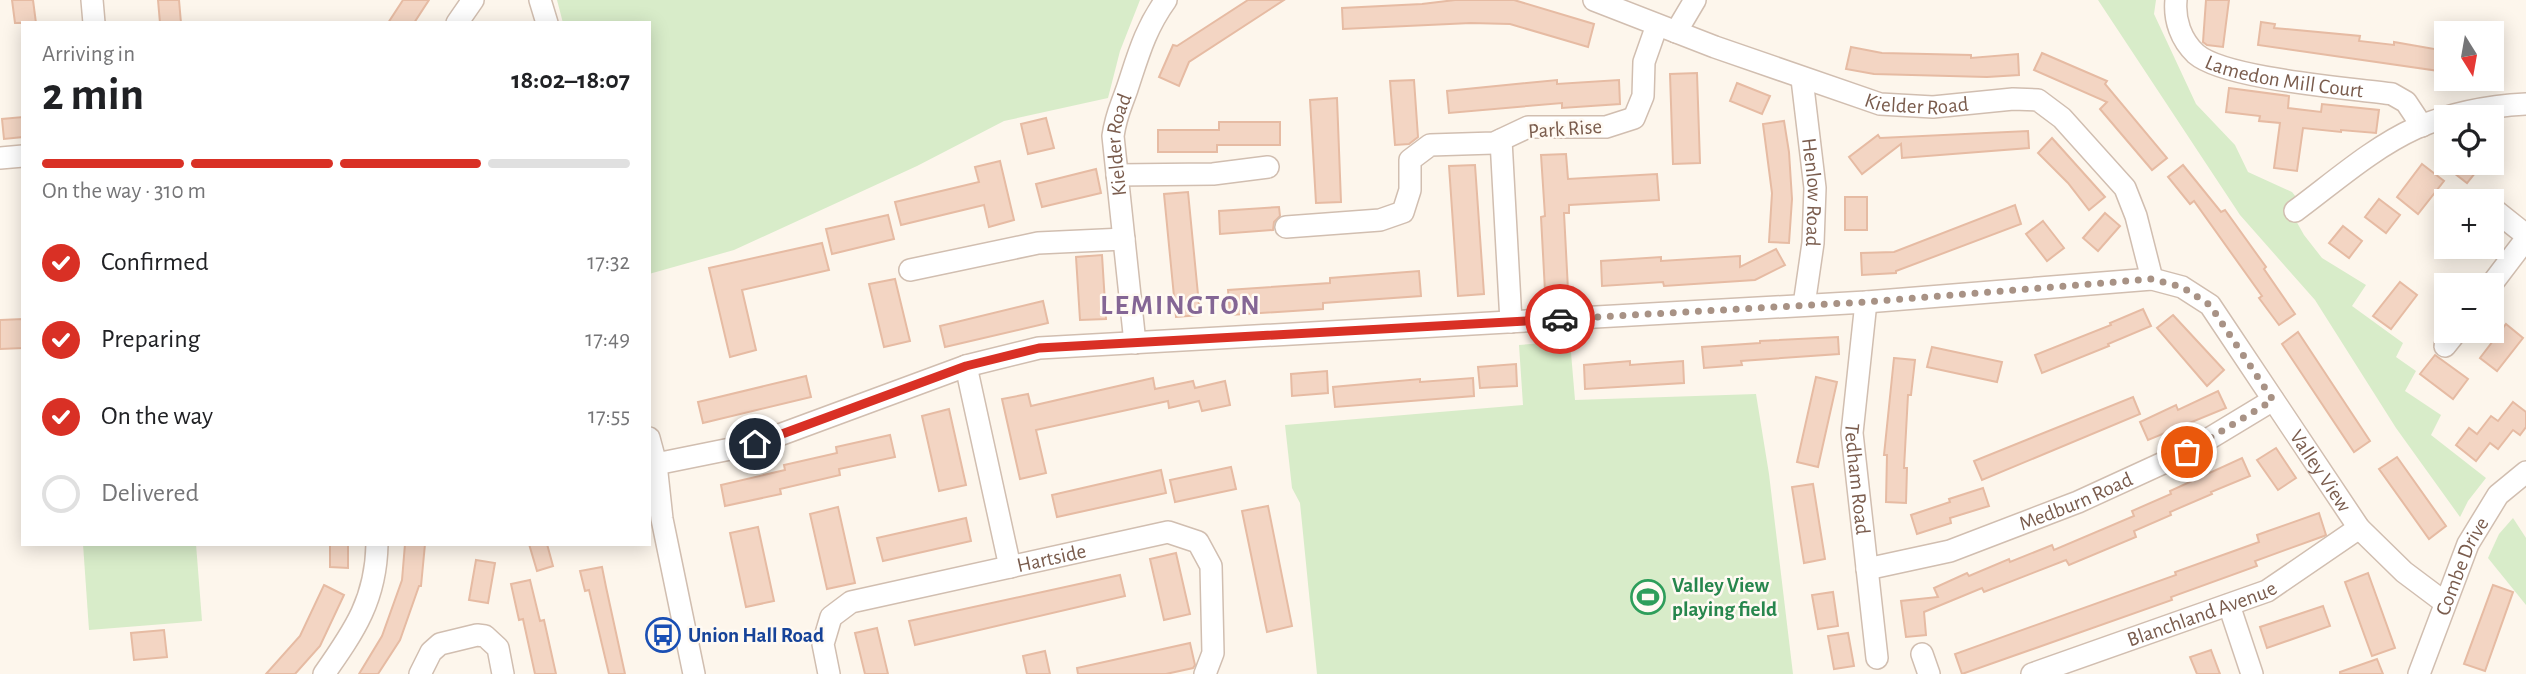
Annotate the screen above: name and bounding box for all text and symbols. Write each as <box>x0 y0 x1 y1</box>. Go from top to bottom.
north arrow <box>2434 21 2504 91</box>
map controls <box>2434 21 2504 343</box>
text: Arriving in <box>42 43 135 66</box>
street label: Lamedon Mill Court <box>2202 51 2365 101</box>
text: 18:02–18:07 <box>511 67 630 93</box>
text: 2 min <box>42 72 144 118</box>
street label: Kielder Road <box>1862 89 1970 118</box>
street label: Kielder Road <box>1102 90 1135 197</box>
button: locate <box>2434 105 2504 175</box>
street label: Park Rise <box>1527 116 1603 142</box>
street label: Henlow Road <box>1799 137 1826 247</box>
text: On the way · 310 m <box>42 180 206 203</box>
button: + <box>2434 189 2504 259</box>
icon: check <box>42 244 80 282</box>
text: Confirmed <box>101 249 209 275</box>
text: 17:32 <box>587 251 630 274</box>
button: − <box>2434 273 2504 343</box>
courier <box>1525 284 1595 354</box>
district label: LEMINGTON <box>1100 292 1262 320</box>
icon: car <box>1541 300 1579 338</box>
icon: check <box>42 321 80 359</box>
text: Preparing <box>101 326 200 352</box>
text: 17:49 <box>585 328 630 351</box>
icon: check <box>42 398 80 436</box>
text: On the way <box>101 403 213 429</box>
text: 17:55 <box>588 405 630 428</box>
pin <box>725 414 785 474</box>
street label: Tedham Road <box>1841 422 1874 536</box>
pin <box>2157 422 2217 482</box>
icon: home <box>736 425 774 463</box>
street label: Valley View <box>2286 426 2355 516</box>
icon: bag <box>2168 433 2206 471</box>
street label: Medburn Road <box>2016 468 2136 534</box>
text: Delivered <box>101 480 199 506</box>
street label: Combe Drive <box>2432 513 2492 618</box>
street label: Hartside <box>1015 540 1088 576</box>
place label: Valley View playing field <box>1672 575 1777 620</box>
street label: Blanchland Avenue <box>2124 577 2281 650</box>
sports icon: Valley View playing field <box>1629 578 1667 616</box>
bus stop icon: Union Hall Road <box>644 616 682 654</box>
place label: Union Hall Road <box>688 625 824 646</box>

